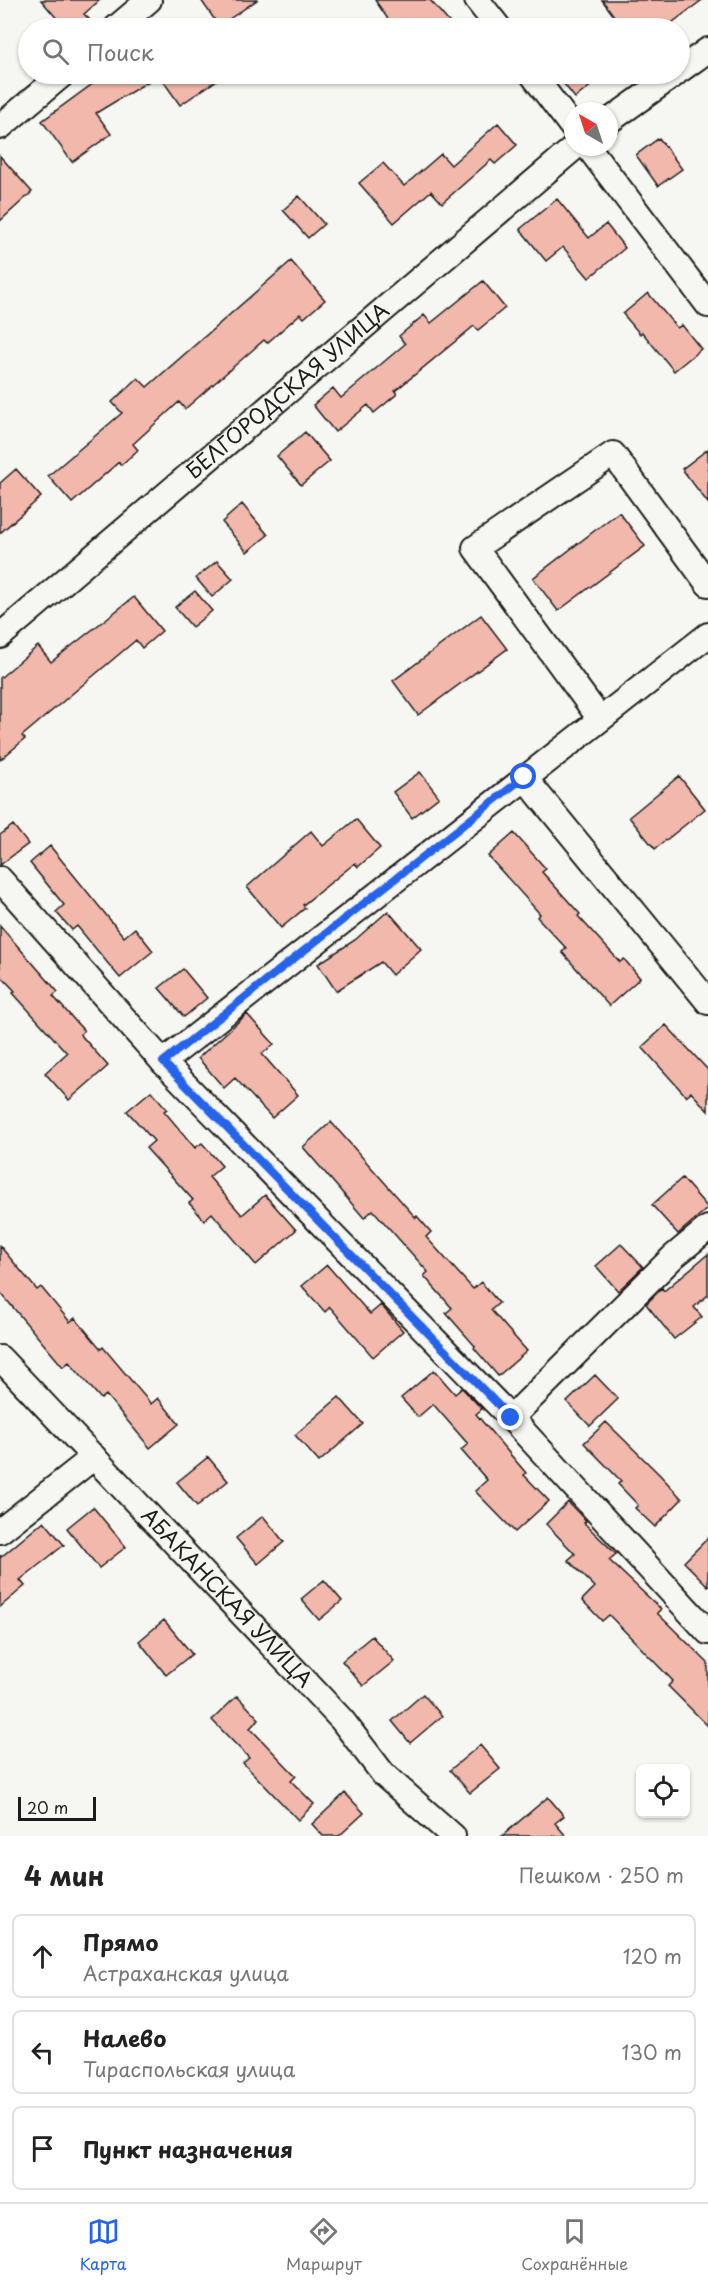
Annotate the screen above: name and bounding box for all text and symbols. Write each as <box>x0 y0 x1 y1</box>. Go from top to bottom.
search box <box>18 18 690 84</box>
icon: search <box>39 35 72 68</box>
text: Поиск <box>87 35 154 68</box>
north arrow <box>564 102 618 156</box>
street label: БЕЛГОРОДСКАЯ УЛИЦА <box>178 294 395 485</box>
route start <box>510 763 536 789</box>
route end <box>497 1404 523 1430</box>
street label: АБАКАНСКАЯ УЛИЦА <box>135 1499 321 1694</box>
map controls <box>636 1764 690 1818</box>
button: locate <box>636 1764 690 1818</box>
scale bar <box>18 1794 96 1822</box>
text: 20 m <box>27 1795 68 1819</box>
text: 4 мин <box>24 1856 105 1895</box>
text: Пешком · 250 m <box>519 1860 684 1890</box>
text: Прямо <box>83 1925 158 1958</box>
icon: ahead <box>26 1940 59 1973</box>
text: 120 m <box>623 1941 682 1971</box>
text: Астраханская улица <box>83 1958 289 1988</box>
text: Налево <box>83 2021 166 2054</box>
icon: left <box>26 2036 59 2069</box>
text: 130 m <box>622 2037 682 2067</box>
text: Тираспольская улица <box>83 2054 295 2084</box>
icon: arrive <box>26 2132 59 2165</box>
text: Пункт назначения <box>83 2132 293 2165</box>
tab: Карта <box>80 2215 127 2275</box>
tab: Маршрут <box>286 2215 362 2275</box>
tab: Сохранённые <box>521 2215 628 2275</box>

